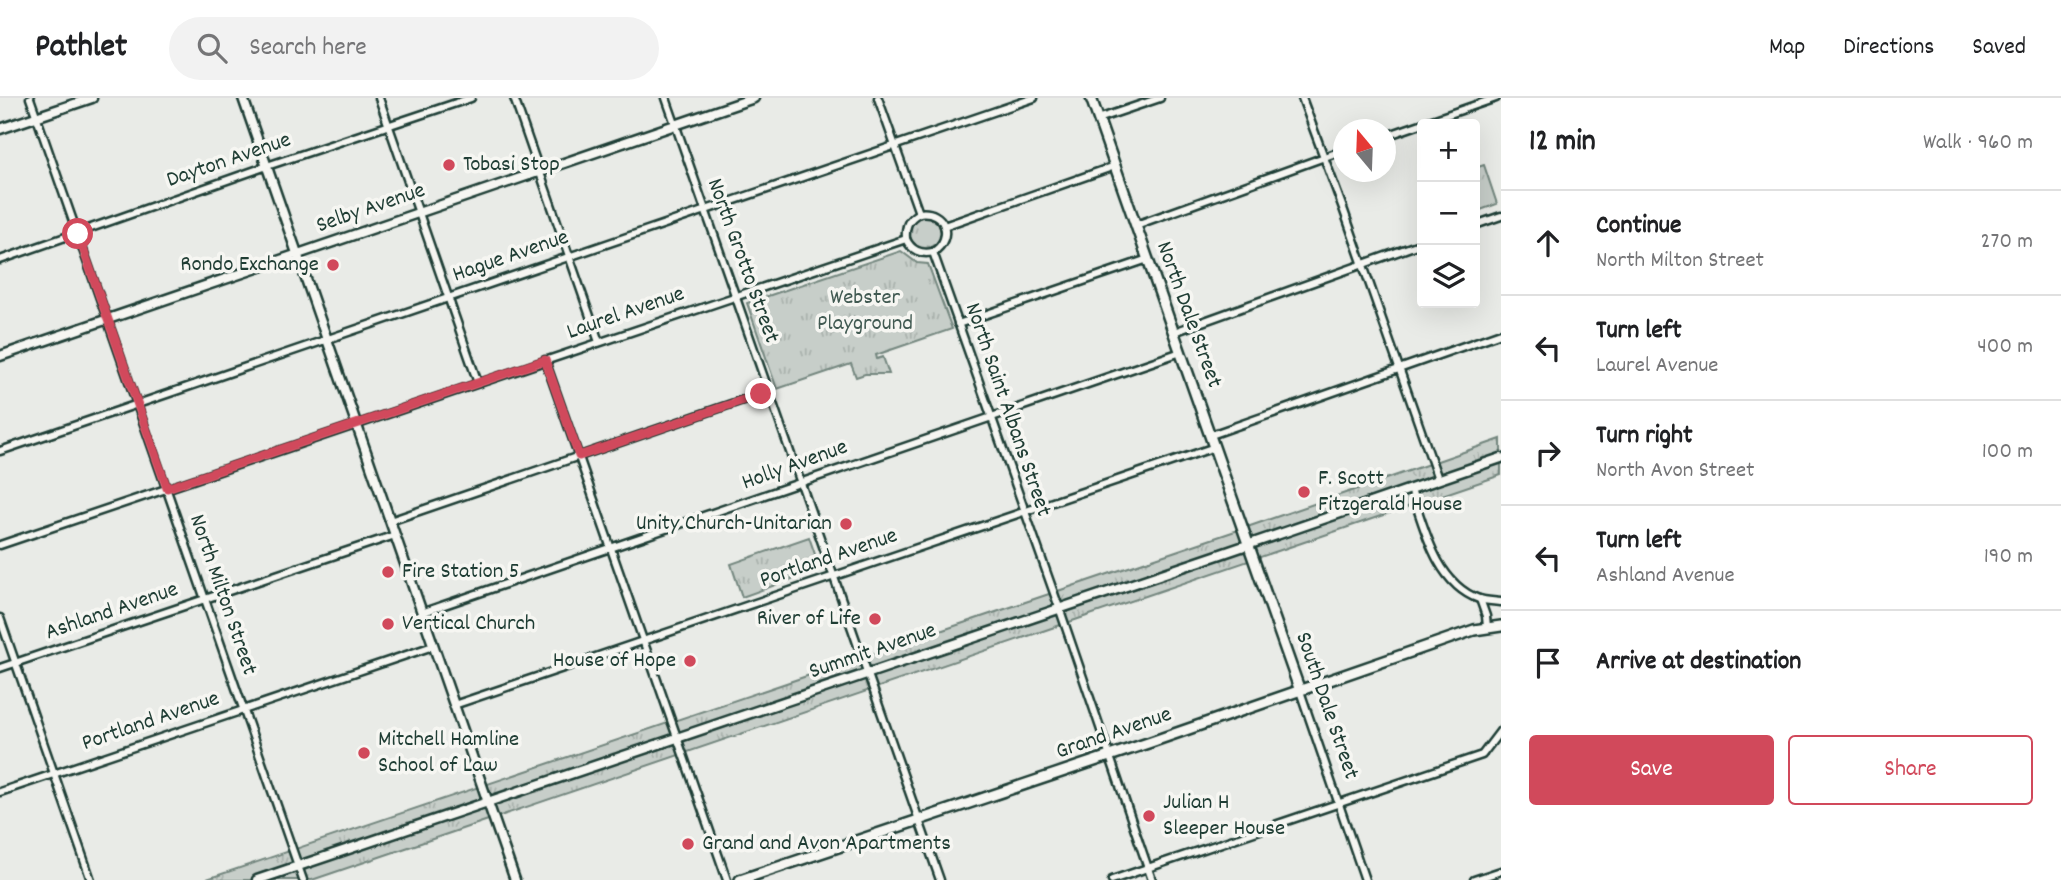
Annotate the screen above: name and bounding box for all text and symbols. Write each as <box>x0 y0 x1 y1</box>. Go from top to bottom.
search box <box>169 17 659 80</box>
text: Pathlet <box>35 25 127 72</box>
icon: search <box>193 29 231 67</box>
text: Search here <box>249 30 367 67</box>
text: Map <box>1769 31 1805 65</box>
text: Directions <box>1843 31 1934 65</box>
text: Saved <box>1972 31 2026 65</box>
north arrow <box>1333 119 1396 182</box>
map controls <box>1417 119 1480 308</box>
button: + <box>1417 119 1480 182</box>
text: 12 min <box>1529 122 1596 165</box>
street label: Dayton Avenue <box>162 124 296 198</box>
text: Walk · 960 m <box>1923 127 2033 160</box>
place label: Tobasi Stop <box>463 149 560 182</box>
marker: Tobasi Stop <box>441 157 457 173</box>
street label: North Grotto Street <box>697 174 787 348</box>
street label: Selby Avenue <box>312 175 430 243</box>
button: − <box>1417 182 1480 245</box>
text: Continue <box>1596 208 1681 245</box>
route start <box>62 218 93 249</box>
street label: Hague Avenue <box>448 222 574 292</box>
icon: ahead <box>1529 224 1567 262</box>
text: 270 m <box>1981 226 2033 259</box>
street label: North Dale Street <box>1146 237 1230 393</box>
button: layers <box>1417 245 1480 308</box>
text: North Milton Street <box>1596 245 1764 278</box>
place label: Rondo Exchange <box>180 249 319 282</box>
marker: Rondo Exchange <box>325 257 341 273</box>
street label: Laurel Avenue <box>563 278 689 350</box>
park label: Webster Playground <box>817 282 913 341</box>
street label: North Saint Albans Street <box>955 299 1059 521</box>
text: Turn left <box>1596 313 1682 350</box>
icon: left <box>1529 329 1567 367</box>
text: 400 m <box>1977 331 2033 364</box>
text: Laurel Avenue <box>1596 350 1718 383</box>
route end <box>745 378 776 409</box>
text: Turn right <box>1596 418 1693 455</box>
street label: Holly Avenue <box>737 432 853 500</box>
icon: right <box>1529 434 1567 472</box>
text: 100 m <box>1982 436 2033 469</box>
text: North Avon Street <box>1596 455 1755 488</box>
place label: F. Scott Fitzgerald House <box>1318 463 1462 522</box>
marker: F. Scott Fitzgerald House <box>1296 484 1312 500</box>
place label: Unity Church-Unitarian <box>636 508 832 541</box>
street label: North Milton Street <box>179 510 265 680</box>
marker: Unity Church-Unitarian <box>838 516 854 532</box>
street label: Portland Avenue <box>756 520 902 598</box>
text: Turn left <box>1596 523 1682 560</box>
icon: left <box>1529 539 1567 577</box>
text: 190 m <box>1984 541 2033 574</box>
place label: Fire Station 5 <box>402 556 519 589</box>
text: Ashland Avenue <box>1596 560 1735 593</box>
marker: Fire Station 5 <box>380 564 396 580</box>
street label: Ashland Avenue <box>41 574 183 650</box>
place label: River of Life <box>757 603 861 636</box>
place label: Vertical Church <box>402 608 535 641</box>
marker: River of Life <box>867 611 883 627</box>
street label: Summit Avenue <box>805 615 941 689</box>
marker: Vertical Church <box>380 616 396 632</box>
street label: South Dale Street <box>1285 628 1367 784</box>
icon: arrive <box>1529 644 1567 682</box>
text: Arrive at destination <box>1596 644 1801 681</box>
place label: House of Hope <box>553 645 676 678</box>
marker: House of Hope <box>682 653 698 669</box>
street label: Portland Avenue <box>78 683 224 761</box>
street label: Grand Avenue <box>1052 699 1176 769</box>
place label: Mitchell Hamline School of Law <box>378 724 519 783</box>
button: Save <box>1529 735 1774 805</box>
button: Share <box>1788 735 2033 805</box>
marker: Mitchell Hamline School of Law <box>356 745 372 761</box>
place label: Julian H Sleeper House <box>1163 787 1285 846</box>
marker: Julian H Sleeper House <box>1141 808 1157 824</box>
place label: Grand and Avon Apartments <box>702 828 951 861</box>
marker: Grand and Avon Apartments <box>680 836 696 852</box>

